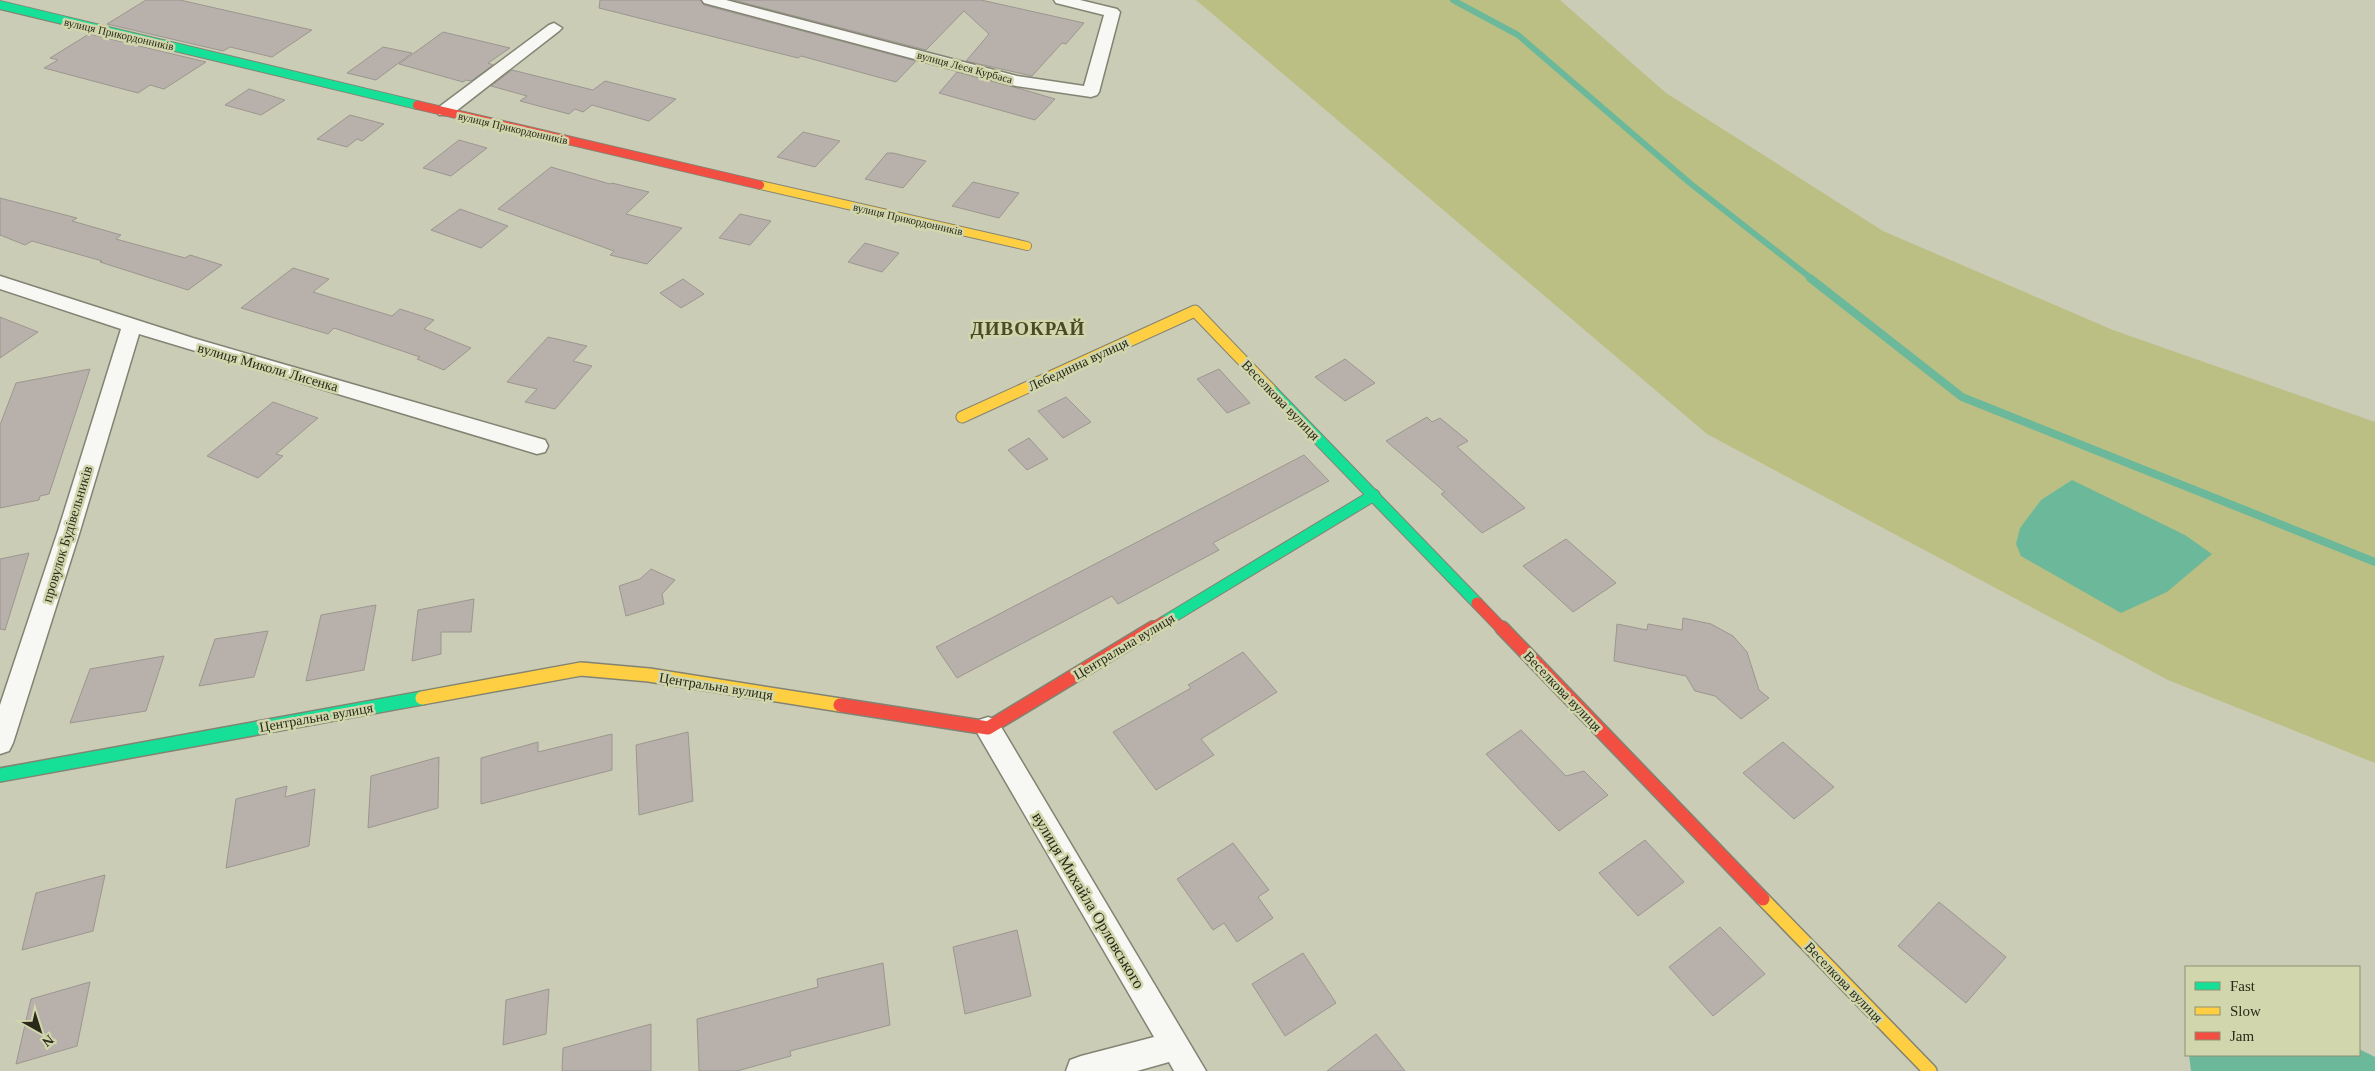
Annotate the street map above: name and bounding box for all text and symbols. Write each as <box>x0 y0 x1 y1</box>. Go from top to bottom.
street label: вулиця Прикордонників <box>63 16 175 52</box>
street label: вулиця Леся Курбаса <box>916 49 1014 86</box>
street label: вулиця Прикордонників <box>457 110 569 146</box>
street label: вулиця Прикордонників <box>852 201 964 237</box>
district label: ДИВОКРАЙ <box>971 318 1085 339</box>
street label: Лебединна вулиця <box>1026 334 1131 394</box>
street label: вулиця Миколи Лисенка <box>196 340 340 395</box>
street label: Веселкова вулиця <box>1239 357 1323 444</box>
street label: провулок Будівельників <box>40 464 95 604</box>
street label: Центральна вулиця <box>1071 610 1178 682</box>
street label: Веселкова вулиця <box>1521 648 1605 735</box>
street label: Центральна вулиця <box>658 670 774 703</box>
street label: Центральна вулиця <box>258 700 375 735</box>
street label: вулиця Михайла Орловського <box>1028 809 1148 992</box>
street label: Веселкова вулиця <box>1802 939 1886 1026</box>
legend <box>2185 966 2360 1056</box>
text: Fast <box>2230 978 2256 994</box>
text: Slow <box>2230 1003 2261 1019</box>
north arrow <box>15 1006 65 1056</box>
text: Jam <box>2230 1028 2254 1044</box>
text: N <box>39 1032 57 1050</box>

